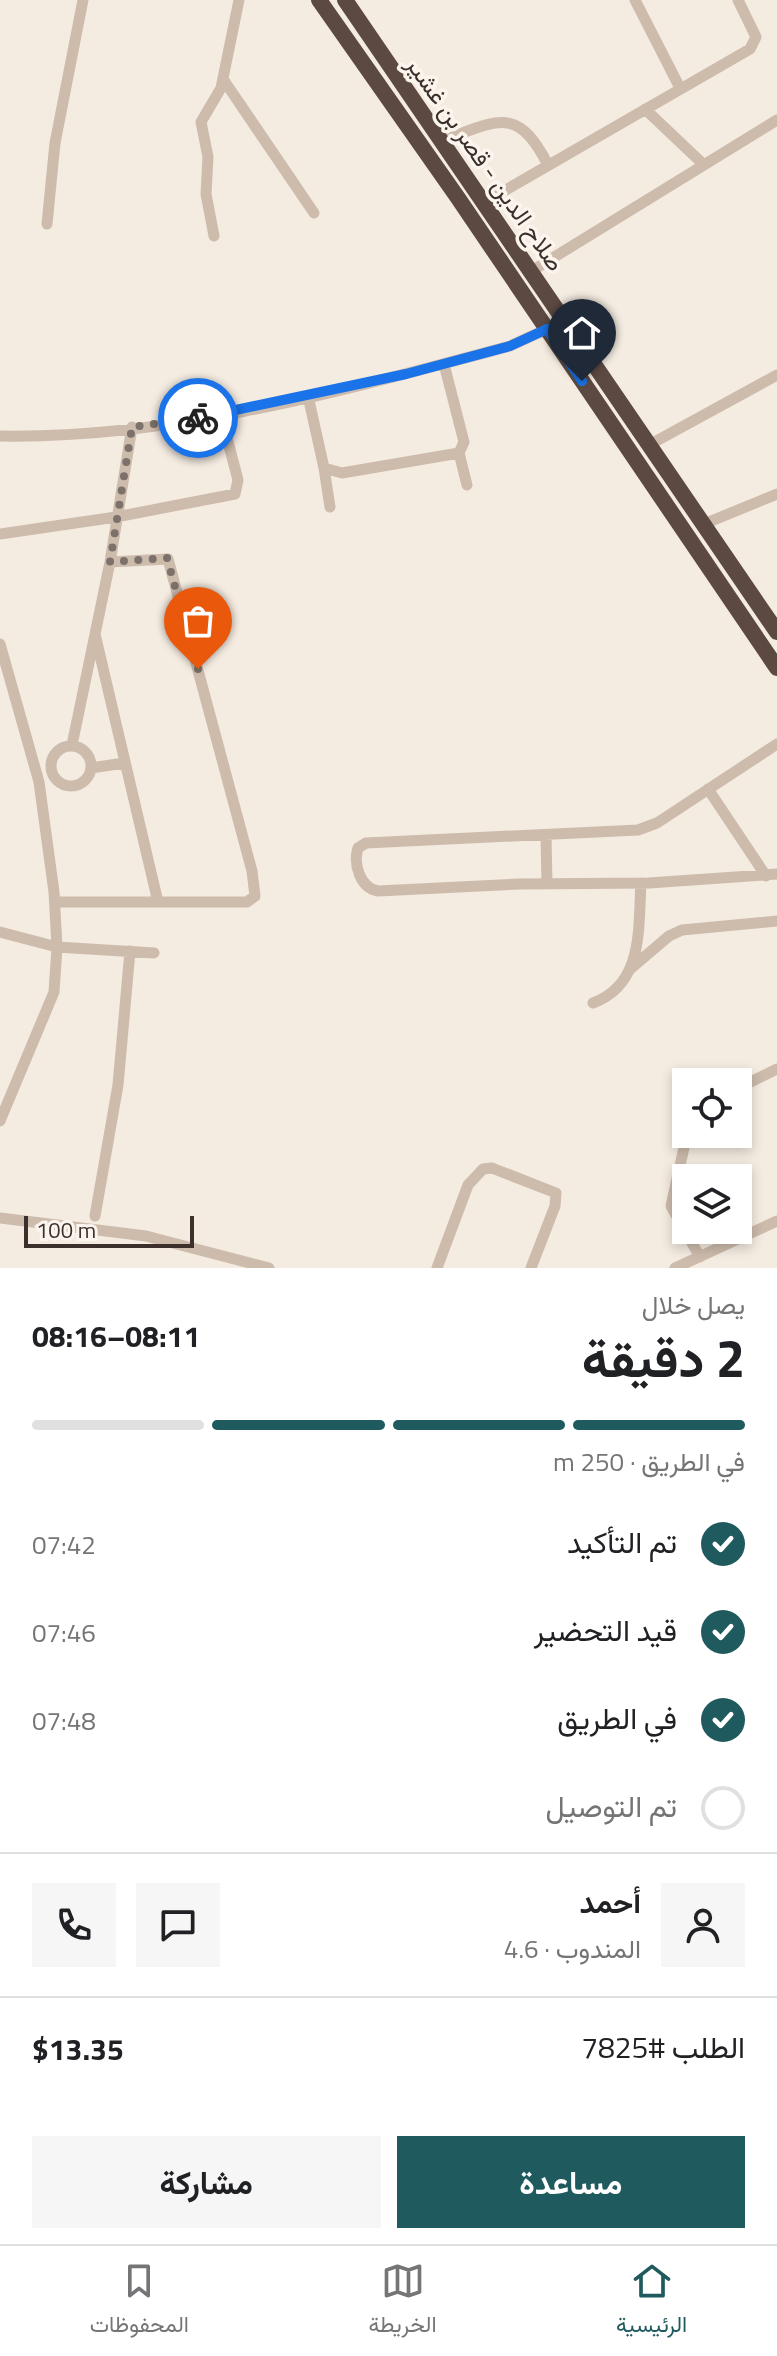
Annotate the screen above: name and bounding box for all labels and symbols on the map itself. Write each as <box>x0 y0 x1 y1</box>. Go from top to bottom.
street label: صلاح الدين - قصر بن غشير <box>397 48 574 278</box>
pin <box>548 299 616 381</box>
courier <box>158 378 238 458</box>
pin <box>164 587 232 669</box>
scale bar <box>24 1212 194 1248</box>

